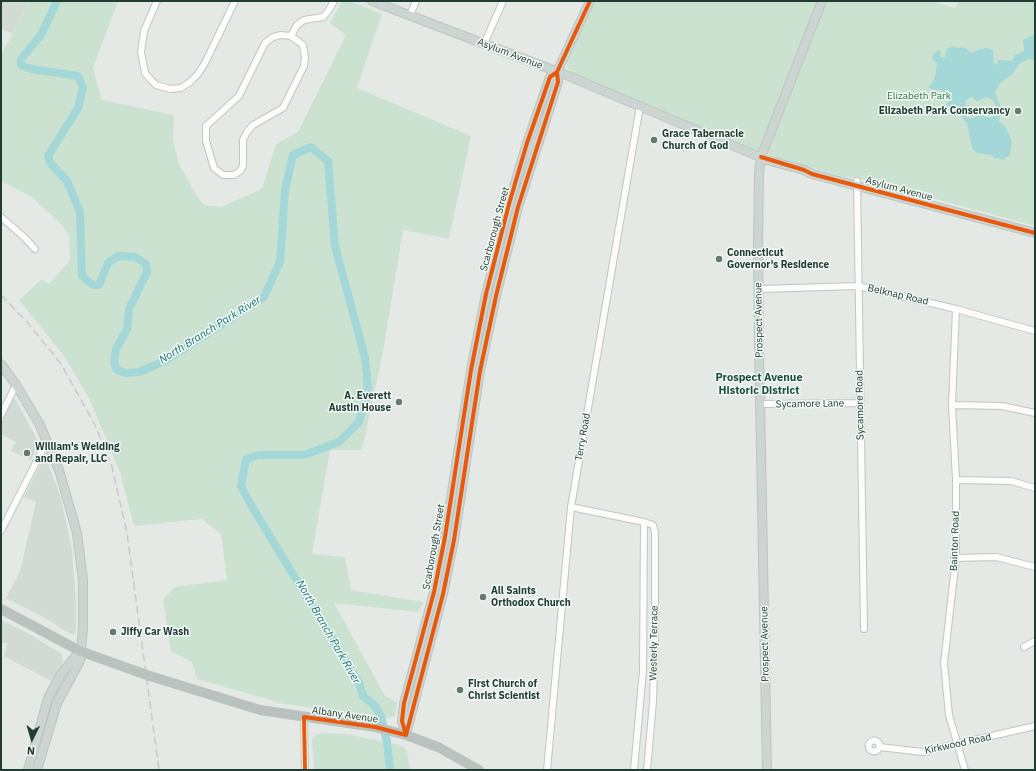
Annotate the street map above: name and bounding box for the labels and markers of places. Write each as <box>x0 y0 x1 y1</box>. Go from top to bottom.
place label: Elizabeth Park Conservancy <box>879 105 1010 117</box>
marker: Elizabeth Park Conservancy <box>1013 106 1023 116</box>
place label: Grace Tabernacle Church of God <box>662 128 744 152</box>
marker: Grace Tabernacle Church of God <box>649 135 659 145</box>
place label: Connecticut Governor's Residence <box>727 247 829 270</box>
marker: Connecticut Governor's Residence <box>714 254 724 264</box>
place label: A. Everett Austin House <box>329 390 391 414</box>
marker: A. Everett Austin House <box>394 397 404 407</box>
place label: William's Welding and Repair, LLC <box>35 441 120 464</box>
marker: William's Welding and Repair, LLC <box>22 448 32 458</box>
place label: All Saints Orthodox Church <box>491 585 571 608</box>
marker: All Saints Orthodox Church <box>478 592 488 602</box>
place label: Jiffy Car Wash <box>121 626 189 638</box>
marker: Jiffy Car Wash <box>108 627 118 637</box>
place label: First Church of Christ Scientist <box>468 678 540 702</box>
marker: First Church of Christ Scientist <box>455 685 465 695</box>

